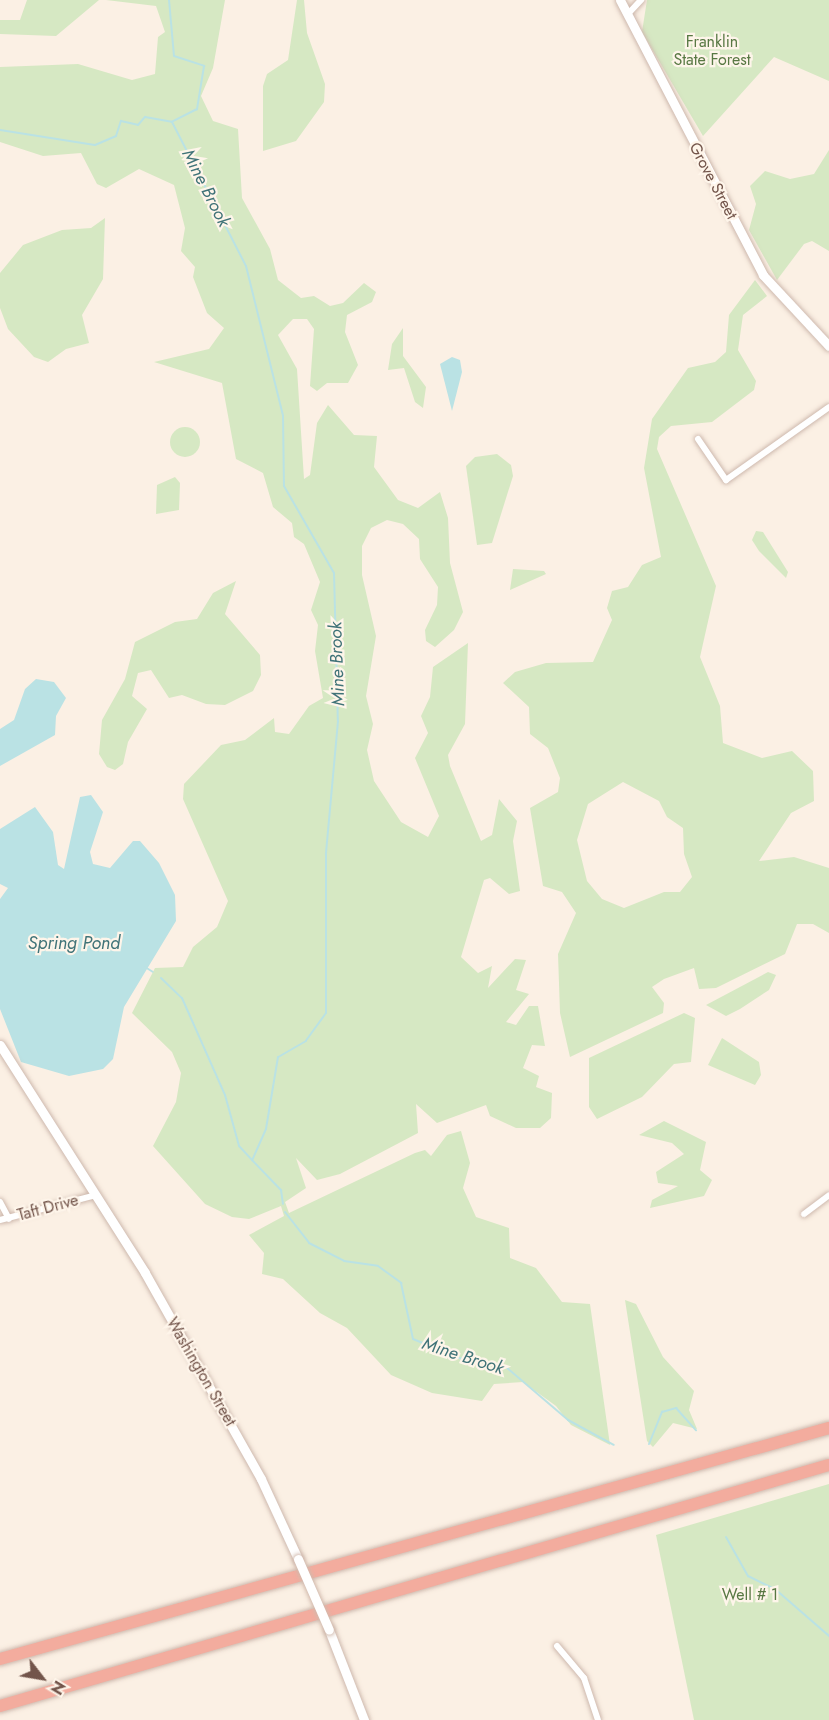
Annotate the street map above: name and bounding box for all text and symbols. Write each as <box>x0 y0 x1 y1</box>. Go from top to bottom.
park label: Franklin State Forest <box>673 32 751 70</box>
street label: Grove Street <box>685 139 741 223</box>
water label: Mine Brook <box>177 145 235 231</box>
water label: Mine Brook <box>325 621 349 707</box>
water label: Spring Pond <box>28 932 120 954</box>
street label: Taft Drive <box>15 1191 81 1225</box>
street label: Washington Street <box>162 1314 240 1430</box>
water label: Mine Brook <box>419 1333 507 1379</box>
park label: Well # 1 <box>722 1585 778 1605</box>
north arrow <box>12 1648 72 1708</box>
text: N <box>45 1676 71 1699</box>

